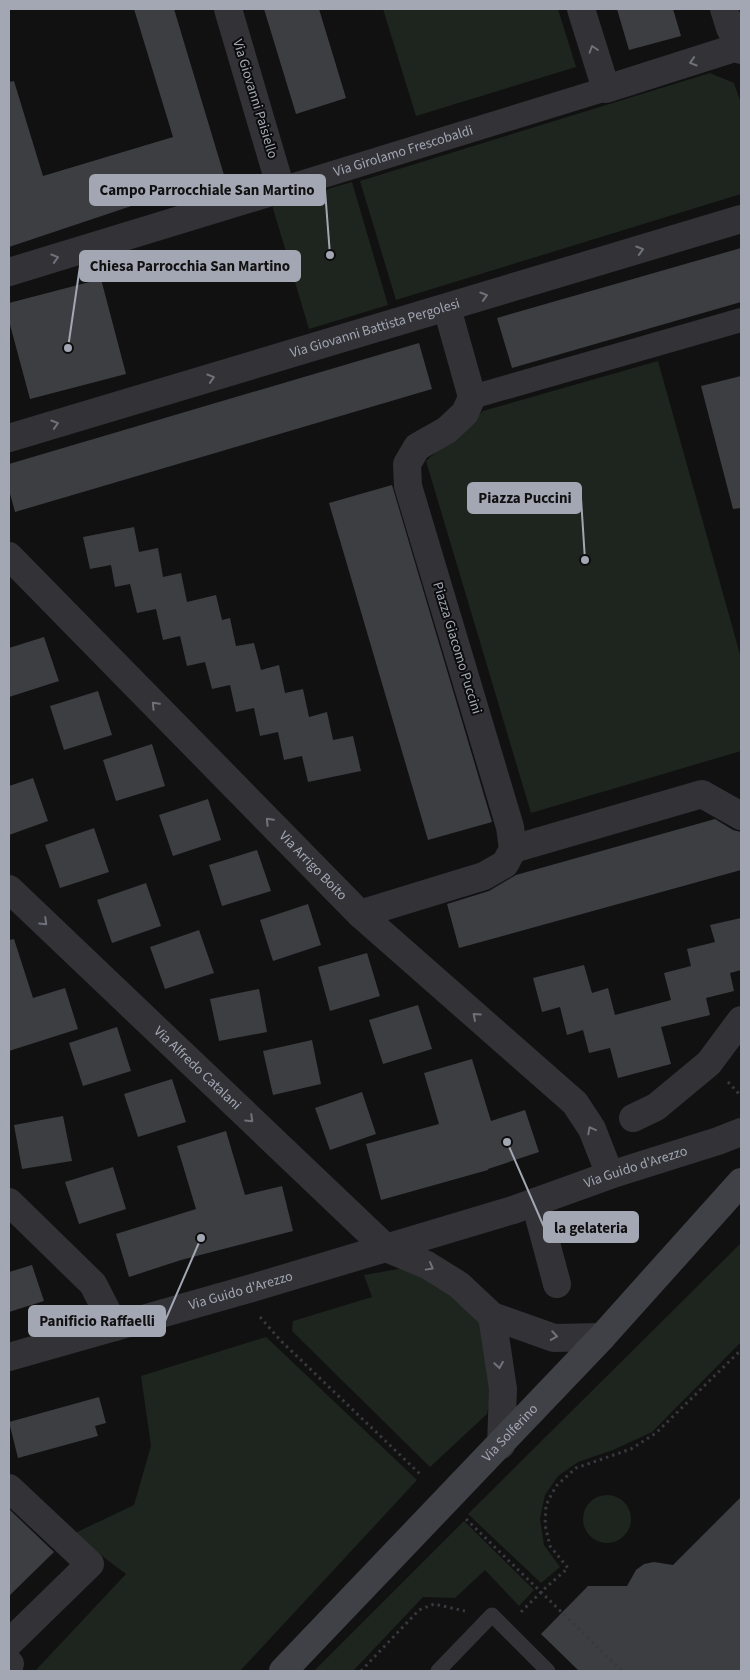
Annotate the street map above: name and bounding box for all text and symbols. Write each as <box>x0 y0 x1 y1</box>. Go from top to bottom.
street label: Via Giovanni Paisiello <box>227 37 283 161</box>
one-way arrow <box>589 45 599 53</box>
one-way arrow <box>689 56 697 66</box>
street label: Via Girolamo Frescobaldi <box>331 120 476 182</box>
callout: Campo Parrocchiale San Martino <box>90 175 325 205</box>
text: Campo Parrocchiale San Martino <box>99 180 315 201</box>
one-way arrow <box>635 245 644 255</box>
callout: Chiesa Parrocchia San Martino <box>80 251 300 281</box>
one-way arrow <box>51 254 59 264</box>
text: Chiesa Parrocchia San Martino <box>90 256 290 277</box>
one-way arrow <box>480 292 488 302</box>
street label: Via Giovanni Battista Pergolesi <box>288 294 462 363</box>
one-way arrow <box>207 373 215 383</box>
one-way arrow <box>51 419 60 430</box>
callout: Piazza Puccini <box>468 483 581 513</box>
text: Piazza Puccini <box>478 488 572 509</box>
street label: Piazza Giacomo Puccini <box>427 579 487 717</box>
one-way arrow <box>152 702 161 711</box>
one-way arrow <box>266 818 275 827</box>
street label: Via Arrigo Boito <box>274 827 351 905</box>
one-way arrow <box>38 916 47 925</box>
one-way arrow <box>473 1013 482 1022</box>
street label: Via Alfredo Catalani <box>149 1022 245 1115</box>
one-way arrow <box>245 1113 254 1122</box>
one-way arrow <box>587 1126 597 1135</box>
street label: Via Guido d'Arezzo <box>581 1141 690 1194</box>
callout: la gelateria <box>544 1212 638 1242</box>
text: la gelateria <box>554 1218 628 1239</box>
one-way arrow <box>425 1261 434 1271</box>
street label: Via Guido d'Arezzo <box>186 1266 295 1315</box>
callout: Panificio Raffaelli <box>29 1306 165 1336</box>
text: Panificio Raffaelli <box>39 1311 155 1332</box>
one-way arrow <box>550 1331 559 1341</box>
one-way arrow <box>494 1360 504 1369</box>
street label: Via Solferino <box>478 1400 543 1467</box>

